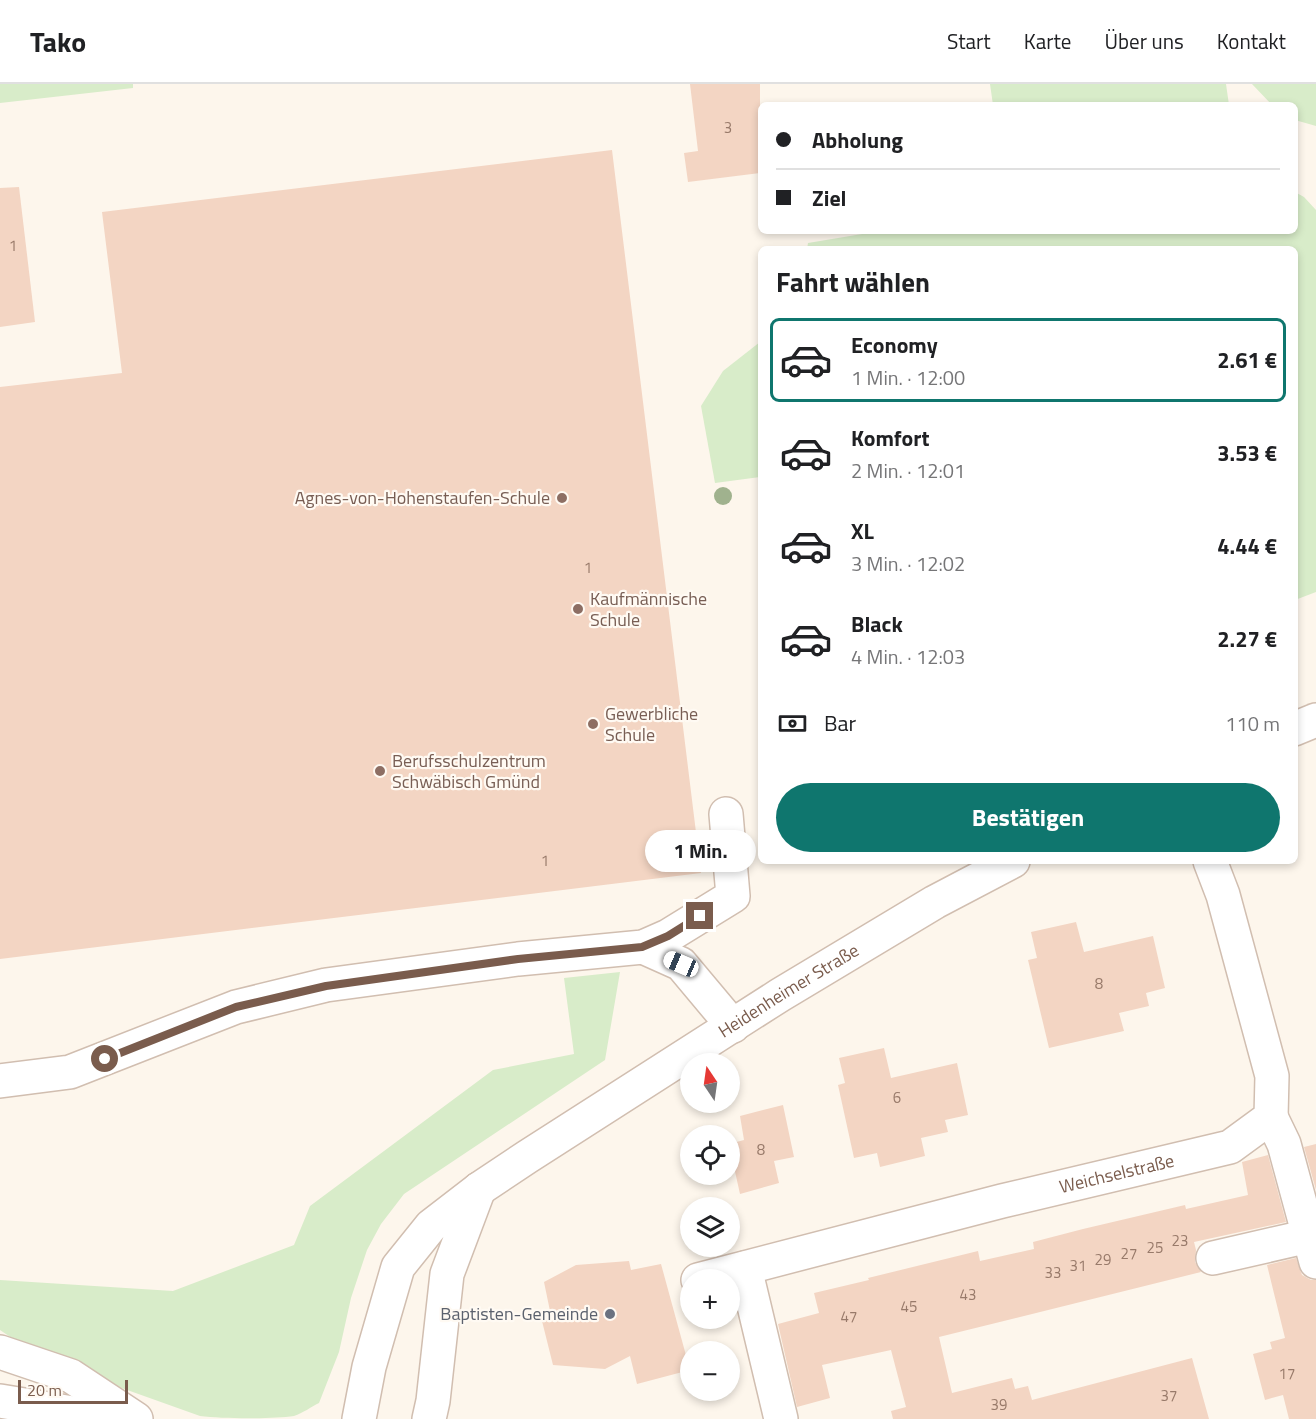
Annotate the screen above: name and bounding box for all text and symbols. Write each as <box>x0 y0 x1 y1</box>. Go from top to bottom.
text: Tako <box>30 20 86 63</box>
text: Start <box>947 25 991 57</box>
text: Karte <box>1024 25 1071 57</box>
text: Über uns <box>1104 25 1184 57</box>
text: Kontakt <box>1217 25 1286 57</box>
house number: 3 <box>724 116 732 139</box>
text: Abholung <box>812 123 903 157</box>
text: Ziel <box>812 181 847 215</box>
house number: 1 <box>9 234 17 257</box>
text: Fahrt wählen <box>776 261 930 302</box>
text: Economy <box>851 328 938 362</box>
icon: car <box>779 333 833 387</box>
text: 2.61 € <box>1217 343 1277 377</box>
text: 1 Min. · 12:00 <box>851 362 965 393</box>
text: Komfort <box>851 421 930 455</box>
icon: car <box>779 426 833 480</box>
text: 3.53 € <box>1217 436 1277 470</box>
text: 2 Min. · 12:01 <box>851 455 965 486</box>
place label: Agnes-von-Hohenstaufen-Schule <box>295 484 550 511</box>
marker: Agnes-von-Hohenstaufen-Schule <box>555 491 569 505</box>
text: XL <box>851 514 874 548</box>
icon: car <box>779 519 833 573</box>
text: 4.44 € <box>1217 529 1277 563</box>
text: 3 Min. · 12:02 <box>851 548 965 579</box>
house number: 1 <box>584 556 592 579</box>
place label: Kaufmännische Schule <box>590 585 707 633</box>
marker: Kaufmännische Schule <box>571 602 585 616</box>
text: Black <box>851 607 903 641</box>
icon: car <box>779 612 833 666</box>
text: 2.27 € <box>1217 622 1277 656</box>
text: 4 Min. · 12:03 <box>851 641 965 672</box>
place label: Gewerbliche Schule <box>605 700 698 748</box>
text: Bar <box>824 706 856 740</box>
icon: cash <box>776 707 809 740</box>
text: 110 m <box>1225 708 1280 739</box>
marker: Gewerbliche Schule <box>586 717 600 731</box>
place label: Berufsschulzentrum Schwäbisch Gmünd <box>392 747 546 795</box>
marker: Berufsschulzentrum Schwäbisch Gmünd <box>373 764 387 778</box>
button: Bestätigen <box>776 783 1280 852</box>
callout: 1 Min. <box>644 829 756 871</box>
text: 1 Min. <box>673 835 728 866</box>
house number: 1 <box>541 849 549 872</box>
route end <box>686 902 713 929</box>
street label: Heidenheimer Straße <box>713 937 864 1044</box>
car <box>661 949 701 979</box>
house number: 8 <box>1095 972 1103 995</box>
route start <box>91 1045 118 1072</box>
north arrow <box>680 1053 740 1113</box>
map controls <box>680 1053 740 1401</box>
house number: 6 <box>893 1086 901 1109</box>
button: locate <box>680 1125 740 1185</box>
house number: 8 <box>757 1138 765 1161</box>
street label: Weichselstraße <box>1056 1147 1177 1200</box>
button: layers <box>680 1197 740 1257</box>
house number: 23 <box>1172 1229 1188 1252</box>
house number: 25 <box>1147 1236 1163 1259</box>
house number: 27 <box>1121 1242 1137 1265</box>
house number: 29 <box>1095 1248 1111 1271</box>
house number: 31 <box>1070 1254 1086 1277</box>
house number: 33 <box>1045 1261 1061 1284</box>
button: + <box>680 1269 740 1329</box>
house number: 43 <box>960 1283 976 1306</box>
house number: 45 <box>901 1295 917 1318</box>
place label: Baptisten-Gemeinde <box>440 1300 598 1327</box>
house number: 47 <box>841 1305 857 1328</box>
marker: Baptisten-Gemeinde <box>603 1307 617 1321</box>
button: − <box>680 1341 740 1401</box>
house number: 17 <box>1279 1362 1295 1385</box>
scale bar <box>18 1377 128 1404</box>
text: 20 m <box>27 1378 62 1402</box>
house number: 37 <box>1161 1384 1177 1407</box>
house number: 39 <box>991 1393 1007 1416</box>

